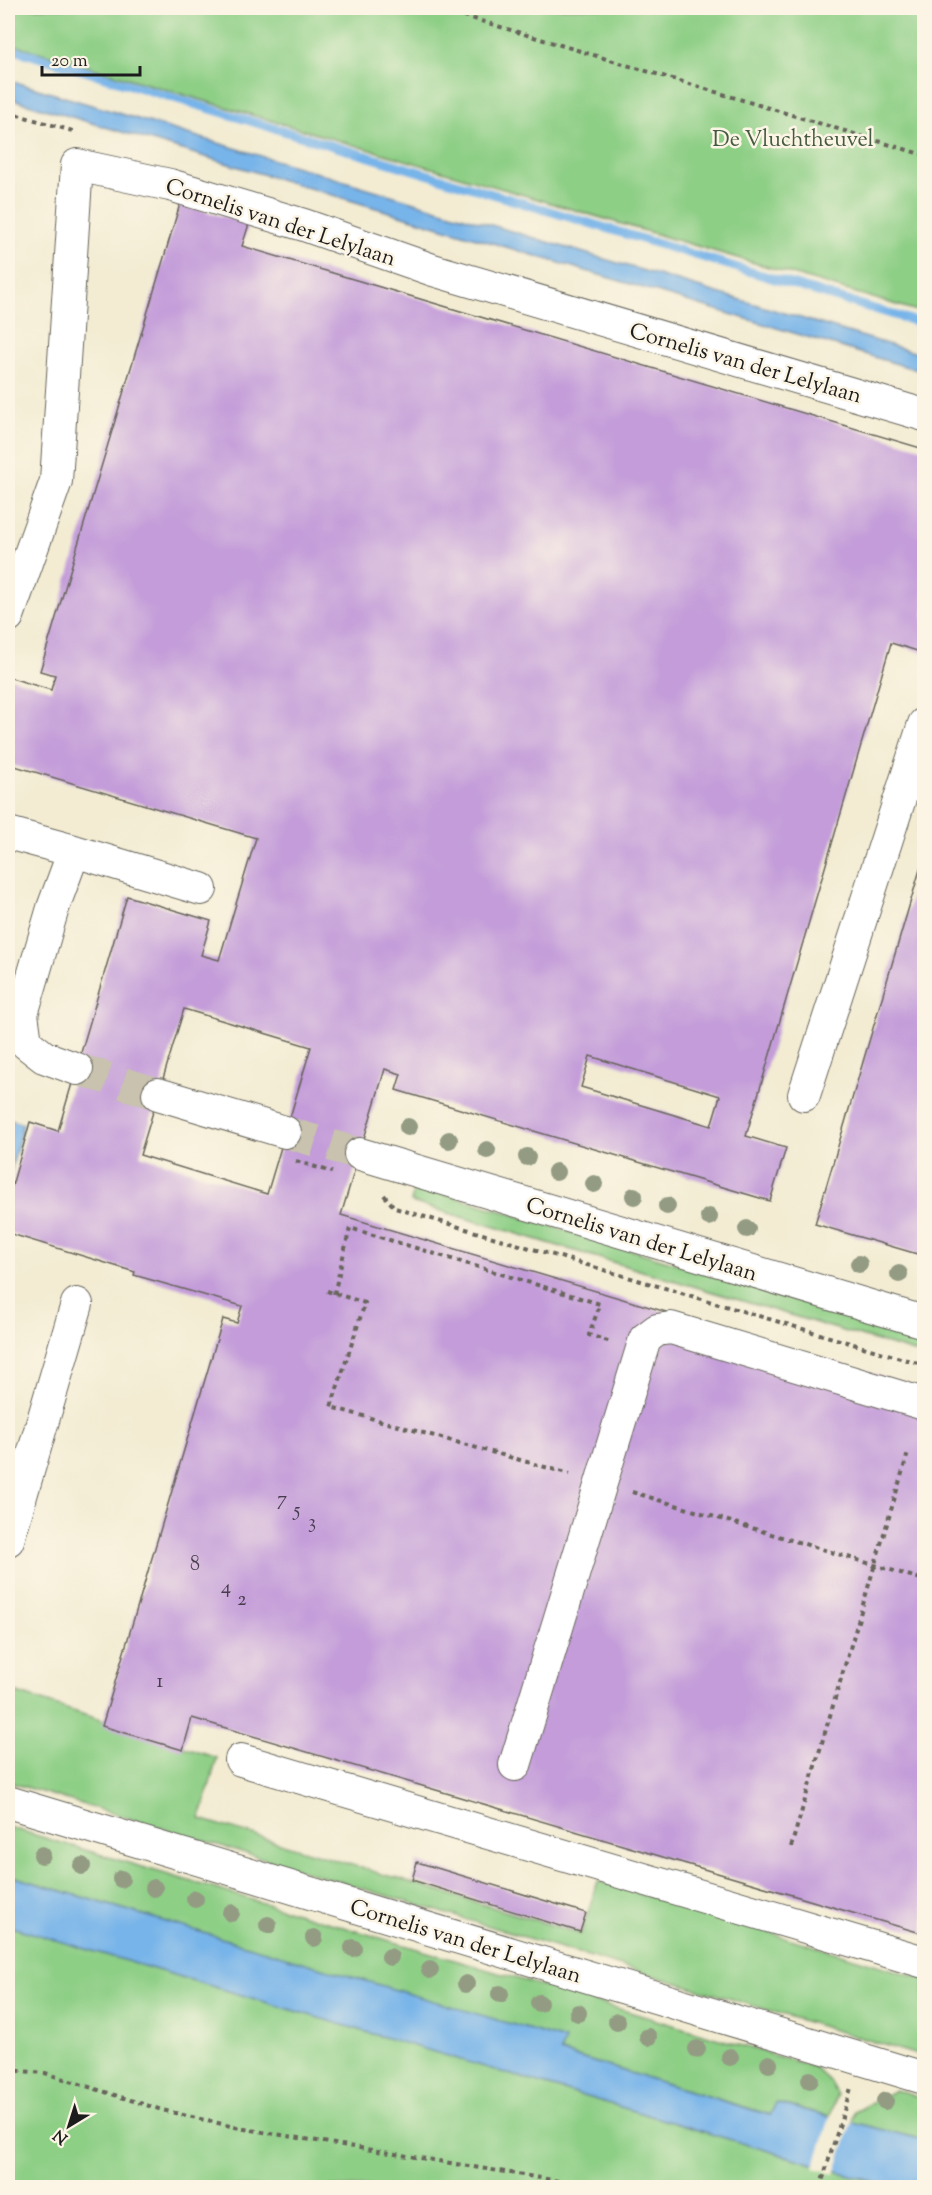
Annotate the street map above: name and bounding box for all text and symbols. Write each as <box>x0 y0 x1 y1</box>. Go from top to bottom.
scale bar <box>42 39 140 77</box>
text: 20 m <box>51 49 88 75</box>
park label: De Vluchtheuvel <box>712 125 874 157</box>
street label: Cornelis van der Lelylaan <box>161 171 399 276</box>
street label: Cornelis van der Lelylaan <box>625 316 865 413</box>
street label: Cornelis van der Lelylaan <box>522 1190 761 1291</box>
house number: 7 <box>277 1486 287 1515</box>
house number: 5 <box>293 1497 301 1526</box>
house number: 3 <box>308 1509 316 1538</box>
house number: 8 <box>190 1551 200 1580</box>
house number: 4 <box>221 1574 231 1603</box>
house number: 2 <box>237 1586 247 1615</box>
house number: 1 <box>157 1668 164 1697</box>
street label: Cornelis van der Lelylaan <box>346 1892 585 1993</box>
north arrow <box>39 2096 99 2156</box>
text: N <box>49 2123 73 2149</box>

